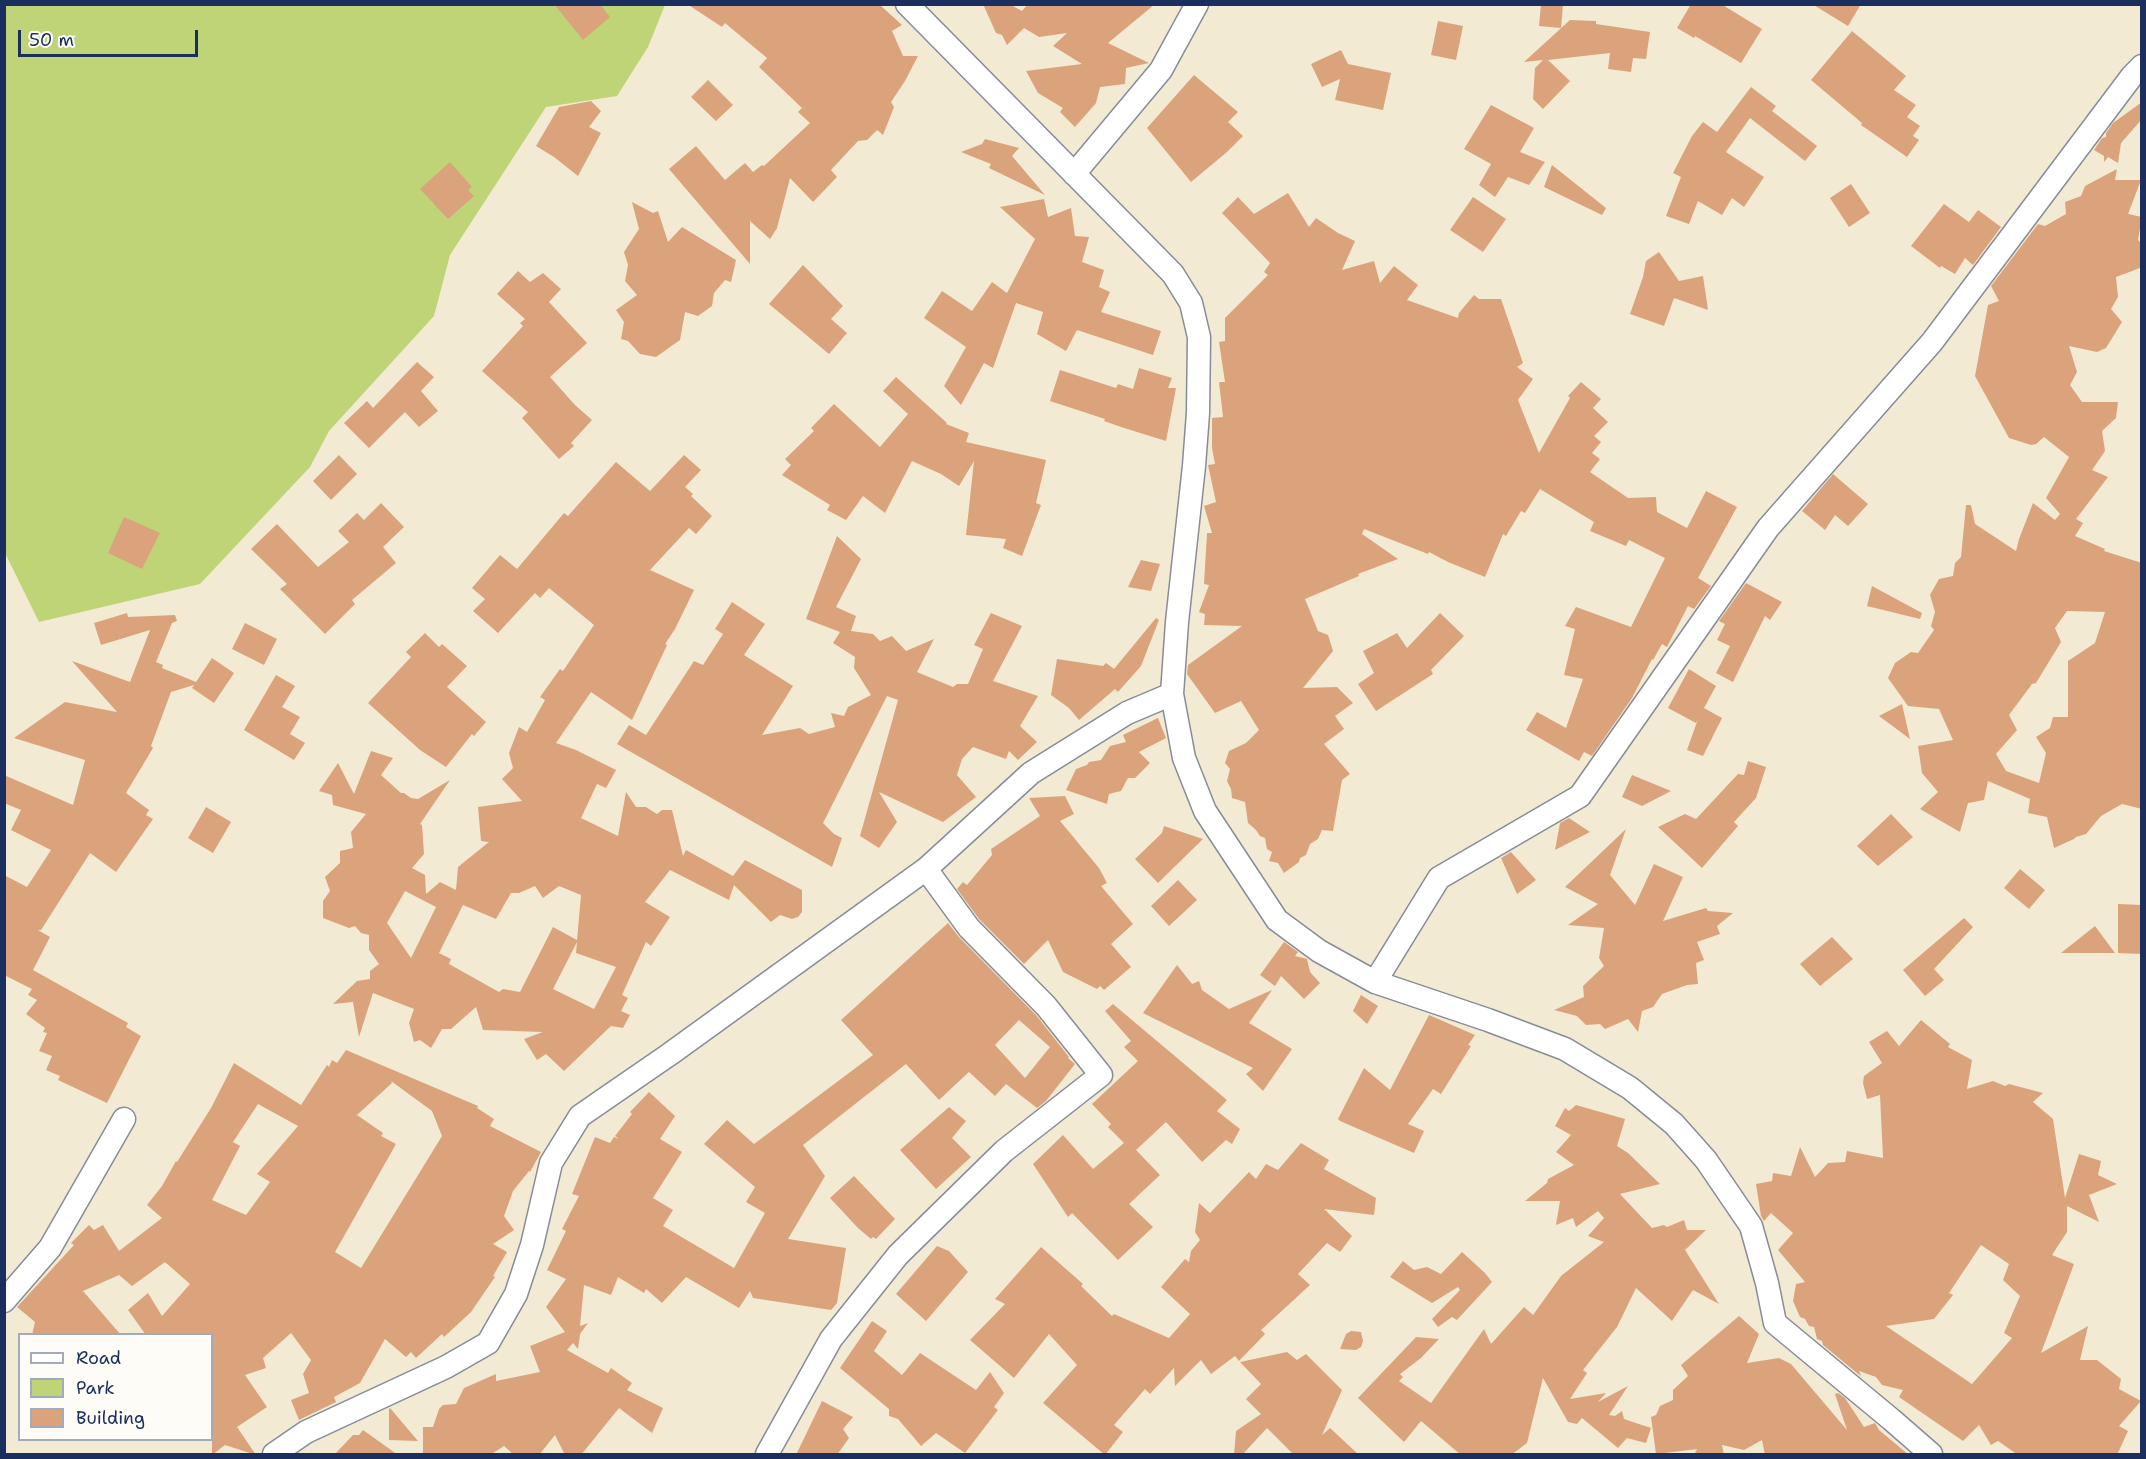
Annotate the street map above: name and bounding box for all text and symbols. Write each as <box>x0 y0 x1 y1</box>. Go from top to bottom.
scale bar <box>21 18 201 56</box>
text: 50 m <box>29 28 74 52</box>
legend <box>18 1333 213 1441</box>
text: Road <box>76 1346 121 1370</box>
text: Park <box>76 1376 115 1400</box>
text: Building <box>76 1406 145 1430</box>

